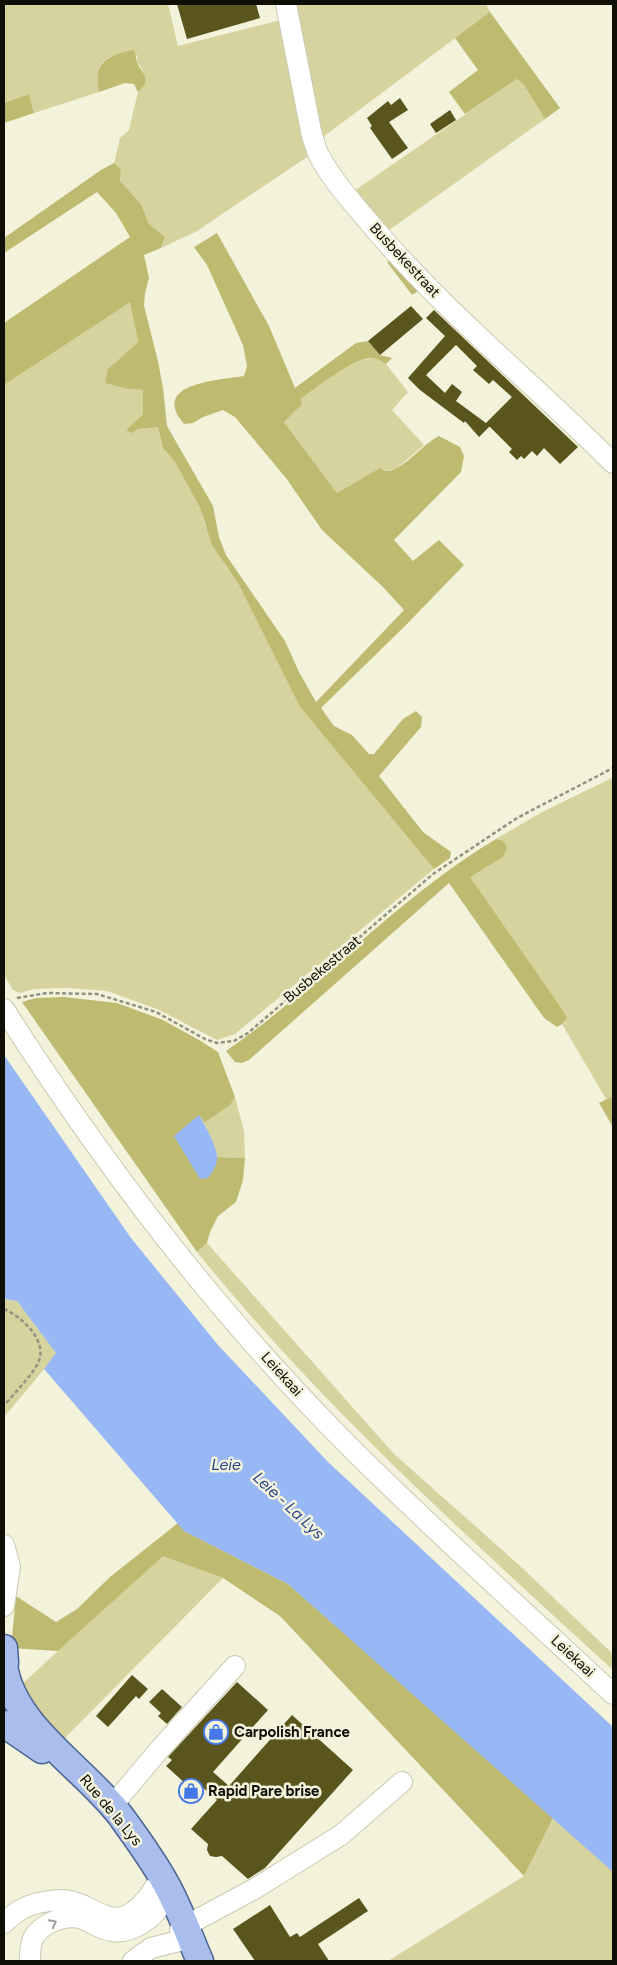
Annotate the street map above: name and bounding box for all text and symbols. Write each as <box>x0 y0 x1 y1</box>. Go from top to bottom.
street label: Busbekestraat <box>366 219 444 301</box>
street label: Busbekestraat <box>280 931 365 1007</box>
street label: Leiekaai <box>257 1348 307 1400</box>
water label: Leie <box>211 1455 241 1474</box>
water label: Leie - La Lys <box>249 1468 328 1543</box>
street label: Leiekaai <box>547 1631 599 1681</box>
shop icon: Carpolish France <box>203 1719 229 1745</box>
place label: Carpolish France <box>234 1723 351 1741</box>
street label: Rue de la Lys <box>76 1771 146 1849</box>
shop icon: Rapid Pare brise <box>178 1778 204 1804</box>
place label: Rapid Pare brise <box>208 1782 320 1800</box>
one-way arrow <box>47 1919 56 1929</box>

